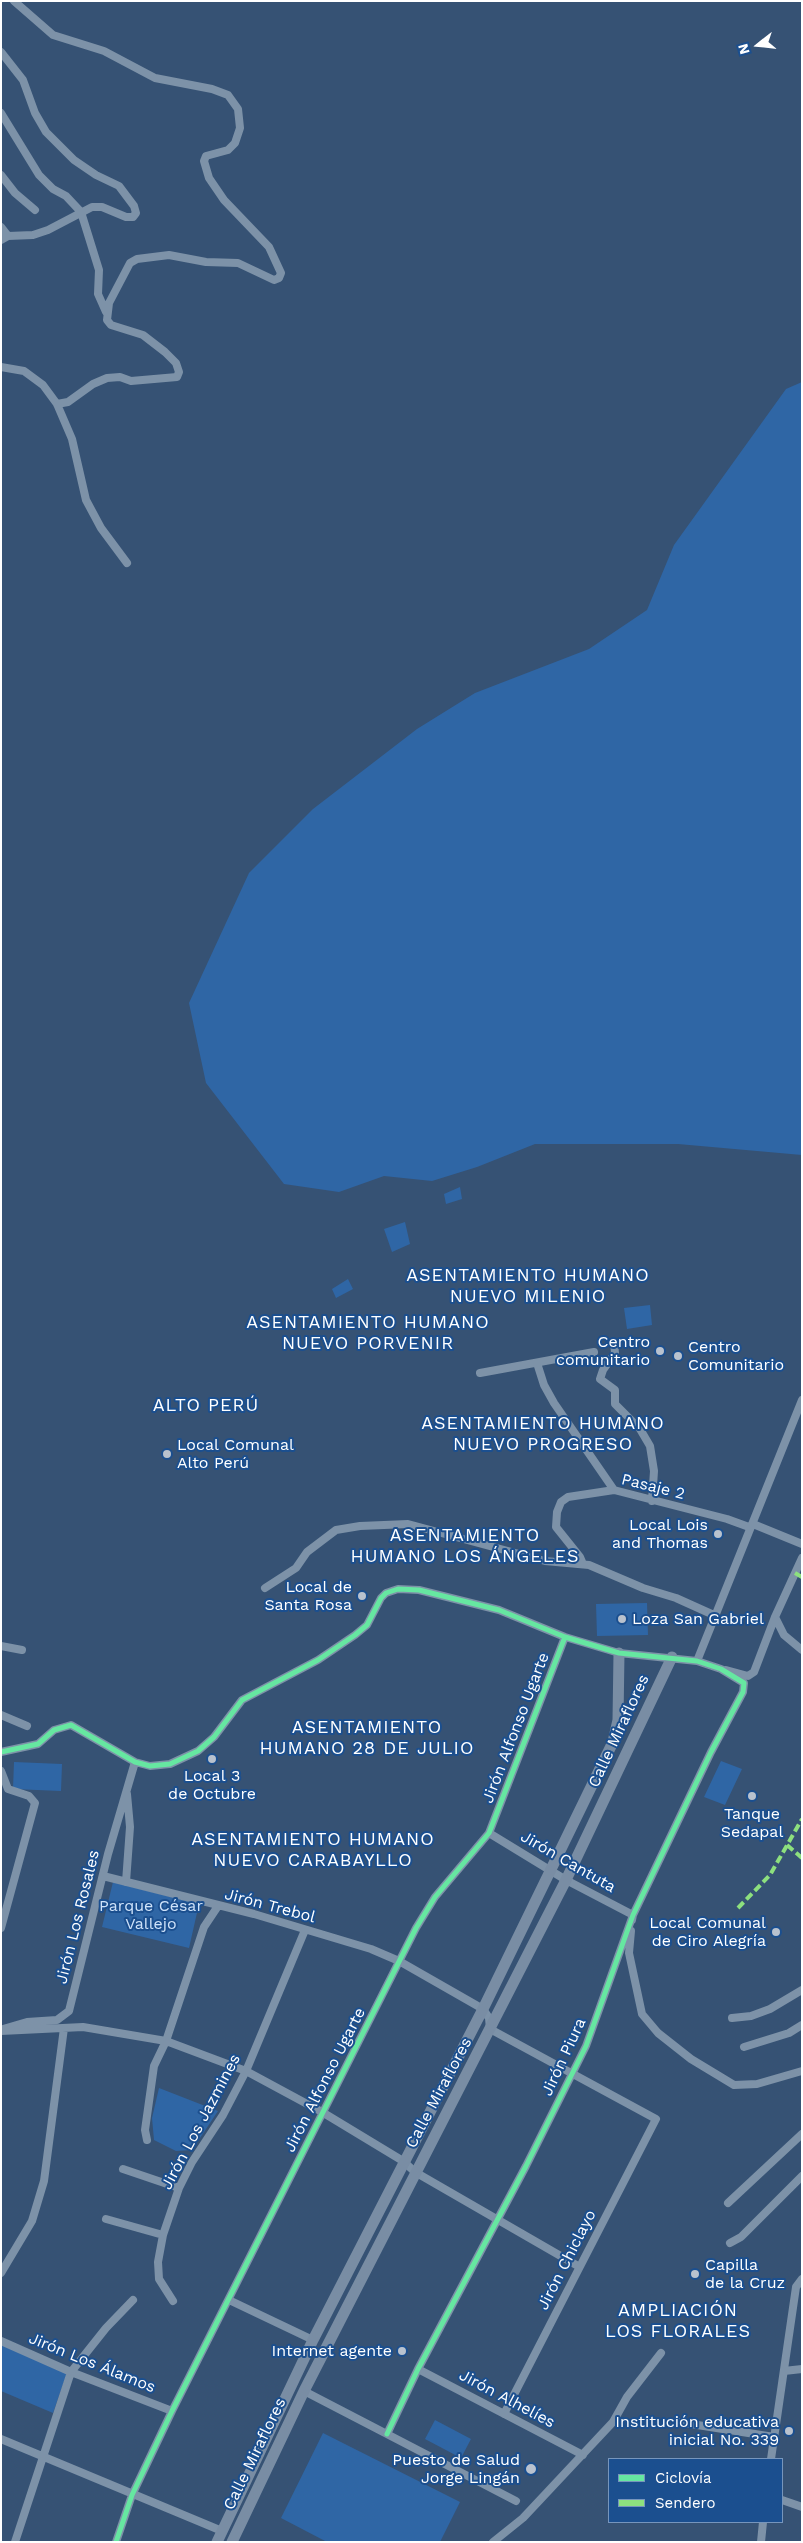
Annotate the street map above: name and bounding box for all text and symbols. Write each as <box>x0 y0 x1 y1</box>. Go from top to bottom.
north arrow <box>733 20 783 70</box>
text: N <box>734 42 753 56</box>
district label: ASENTAMIENTO HUMANO NUEVO MILENIO <box>404 1265 652 1308</box>
district label: ASENTAMIENTO HUMANO NUEVO PORVENIR <box>244 1312 492 1355</box>
place label: Centro comunitario <box>556 1332 650 1370</box>
place label: Centro Comunitario <box>688 1337 784 1375</box>
marker: Centro comunitario <box>654 1345 666 1357</box>
marker: Centro Comunitario <box>672 1350 684 1362</box>
district label: ALTO PERÚ <box>152 1395 260 1417</box>
district label: ASENTAMIENTO HUMANO NUEVO PROGRESO <box>419 1413 667 1456</box>
place label: Local Comunal Alto Perú <box>177 1435 294 1473</box>
marker: Local Comunal Alto Perú <box>161 1448 173 1460</box>
street label: Pasaje 2 <box>619 1470 687 1504</box>
place label: Local Lois and Thomas <box>612 1515 708 1553</box>
district label: ASENTAMIENTO HUMANO LOS ÁNGELES <box>348 1525 582 1568</box>
marker: Local Lois and Thomas <box>712 1528 724 1540</box>
place label: Local de Santa Rosa <box>264 1577 352 1615</box>
marker: Local de Santa Rosa <box>356 1590 368 1602</box>
place label: Loza San Gabriel <box>632 1609 764 1629</box>
marker: Loza San Gabriel <box>616 1613 628 1625</box>
street label: Jirón Alfonso Ugarte <box>478 1650 554 1806</box>
street label: Calle Miraflores <box>584 1671 654 1791</box>
district label: ASENTAMIENTO HUMANO 28 DE JULIO <box>257 1717 477 1760</box>
marker: Local 3 de Octubre <box>206 1753 218 1765</box>
place label: Local 3 de Octubre <box>168 1766 256 1804</box>
marker: Tanque Sedapal <box>746 1790 758 1802</box>
place label: Tanque Sedapal <box>721 1804 783 1842</box>
street label: Jirón Cantuta <box>517 1827 619 1897</box>
district label: ASENTAMIENTO HUMANO NUEVO CARABAYLLO <box>189 1829 437 1872</box>
street label: Jirón Los Rosales <box>52 1848 104 1986</box>
street label: Jirón Trebol <box>223 1885 317 1927</box>
park label: Parque César Vallejo <box>99 1896 203 1934</box>
place label: Local Comunal de Ciro Alegría <box>649 1913 766 1951</box>
marker: Local Comunal de Ciro Alegría <box>770 1926 782 1938</box>
street label: Jirón Alfonso Ugarte <box>280 2004 370 2156</box>
street label: Jirón Piura <box>538 2015 590 2099</box>
street label: Calle Miraflores <box>402 2034 476 2152</box>
street label: Jirón Los Jazmines <box>157 2051 245 2193</box>
street label: Jirón Chiclayo <box>533 2207 601 2313</box>
place label: Capilla de la Cruz <box>705 2255 785 2293</box>
marker: Capilla de la Cruz <box>689 2268 701 2280</box>
district label: AMPLIACIÓN LOS FLORALES <box>604 2300 752 2342</box>
street label: Jirón Los Álamos <box>26 2329 158 2397</box>
place label: Internet agente <box>272 2341 392 2361</box>
marker: Internet agente <box>396 2345 408 2357</box>
street label: Jirón Alhelíes <box>456 2366 558 2432</box>
street label: Calle Miraflores <box>220 2395 290 2513</box>
place label: Institución educativa inicial No. 339 <box>615 2412 779 2450</box>
marker: Institución educativa inicial No. 339 <box>783 2425 795 2437</box>
place label: Puesto de Salud Jorge Lingán <box>392 2450 520 2488</box>
legend <box>608 2458 783 2523</box>
marker: Puesto de Salud Jorge Lingán <box>524 2462 538 2476</box>
text: Ciclovía <box>655 2469 712 2487</box>
text: Sendero <box>655 2494 716 2512</box>

